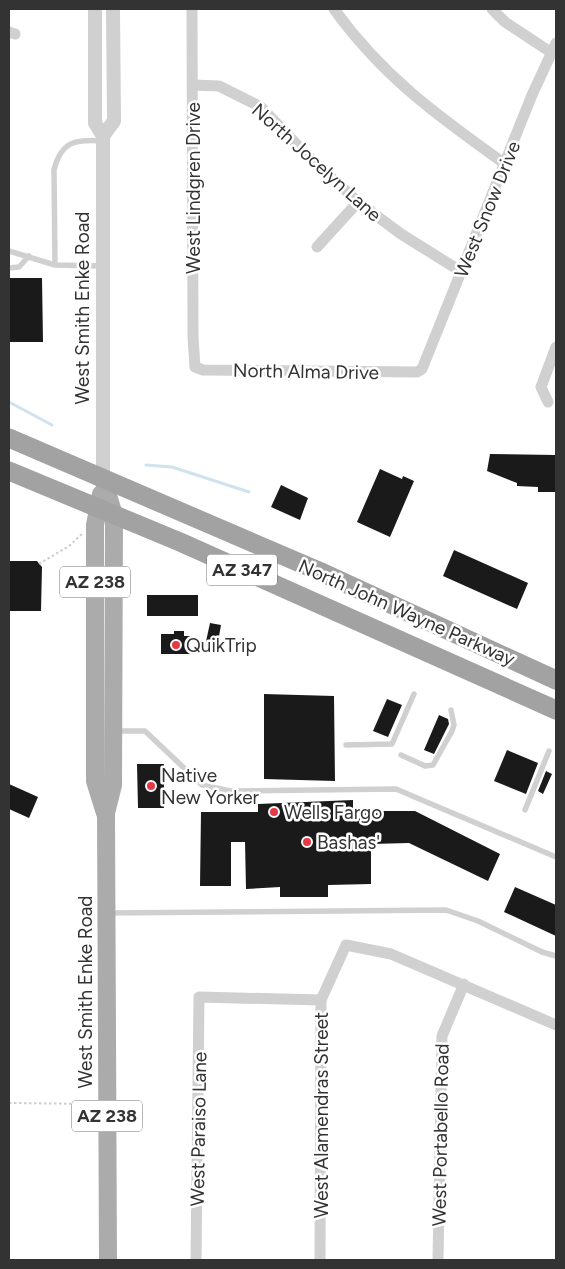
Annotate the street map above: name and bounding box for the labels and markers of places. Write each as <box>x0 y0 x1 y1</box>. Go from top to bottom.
place label: QuikTrip <box>186 634 257 657</box>
marker: QuikTrip <box>170 639 182 651</box>
place label: Native New Yorker <box>161 764 260 809</box>
marker: Native New Yorker <box>145 780 157 792</box>
place label: Wells Fargo <box>284 801 382 824</box>
marker: Wells Fargo <box>268 806 280 818</box>
place label: Bashas' <box>317 831 380 854</box>
marker: Bashas' <box>301 836 313 848</box>

